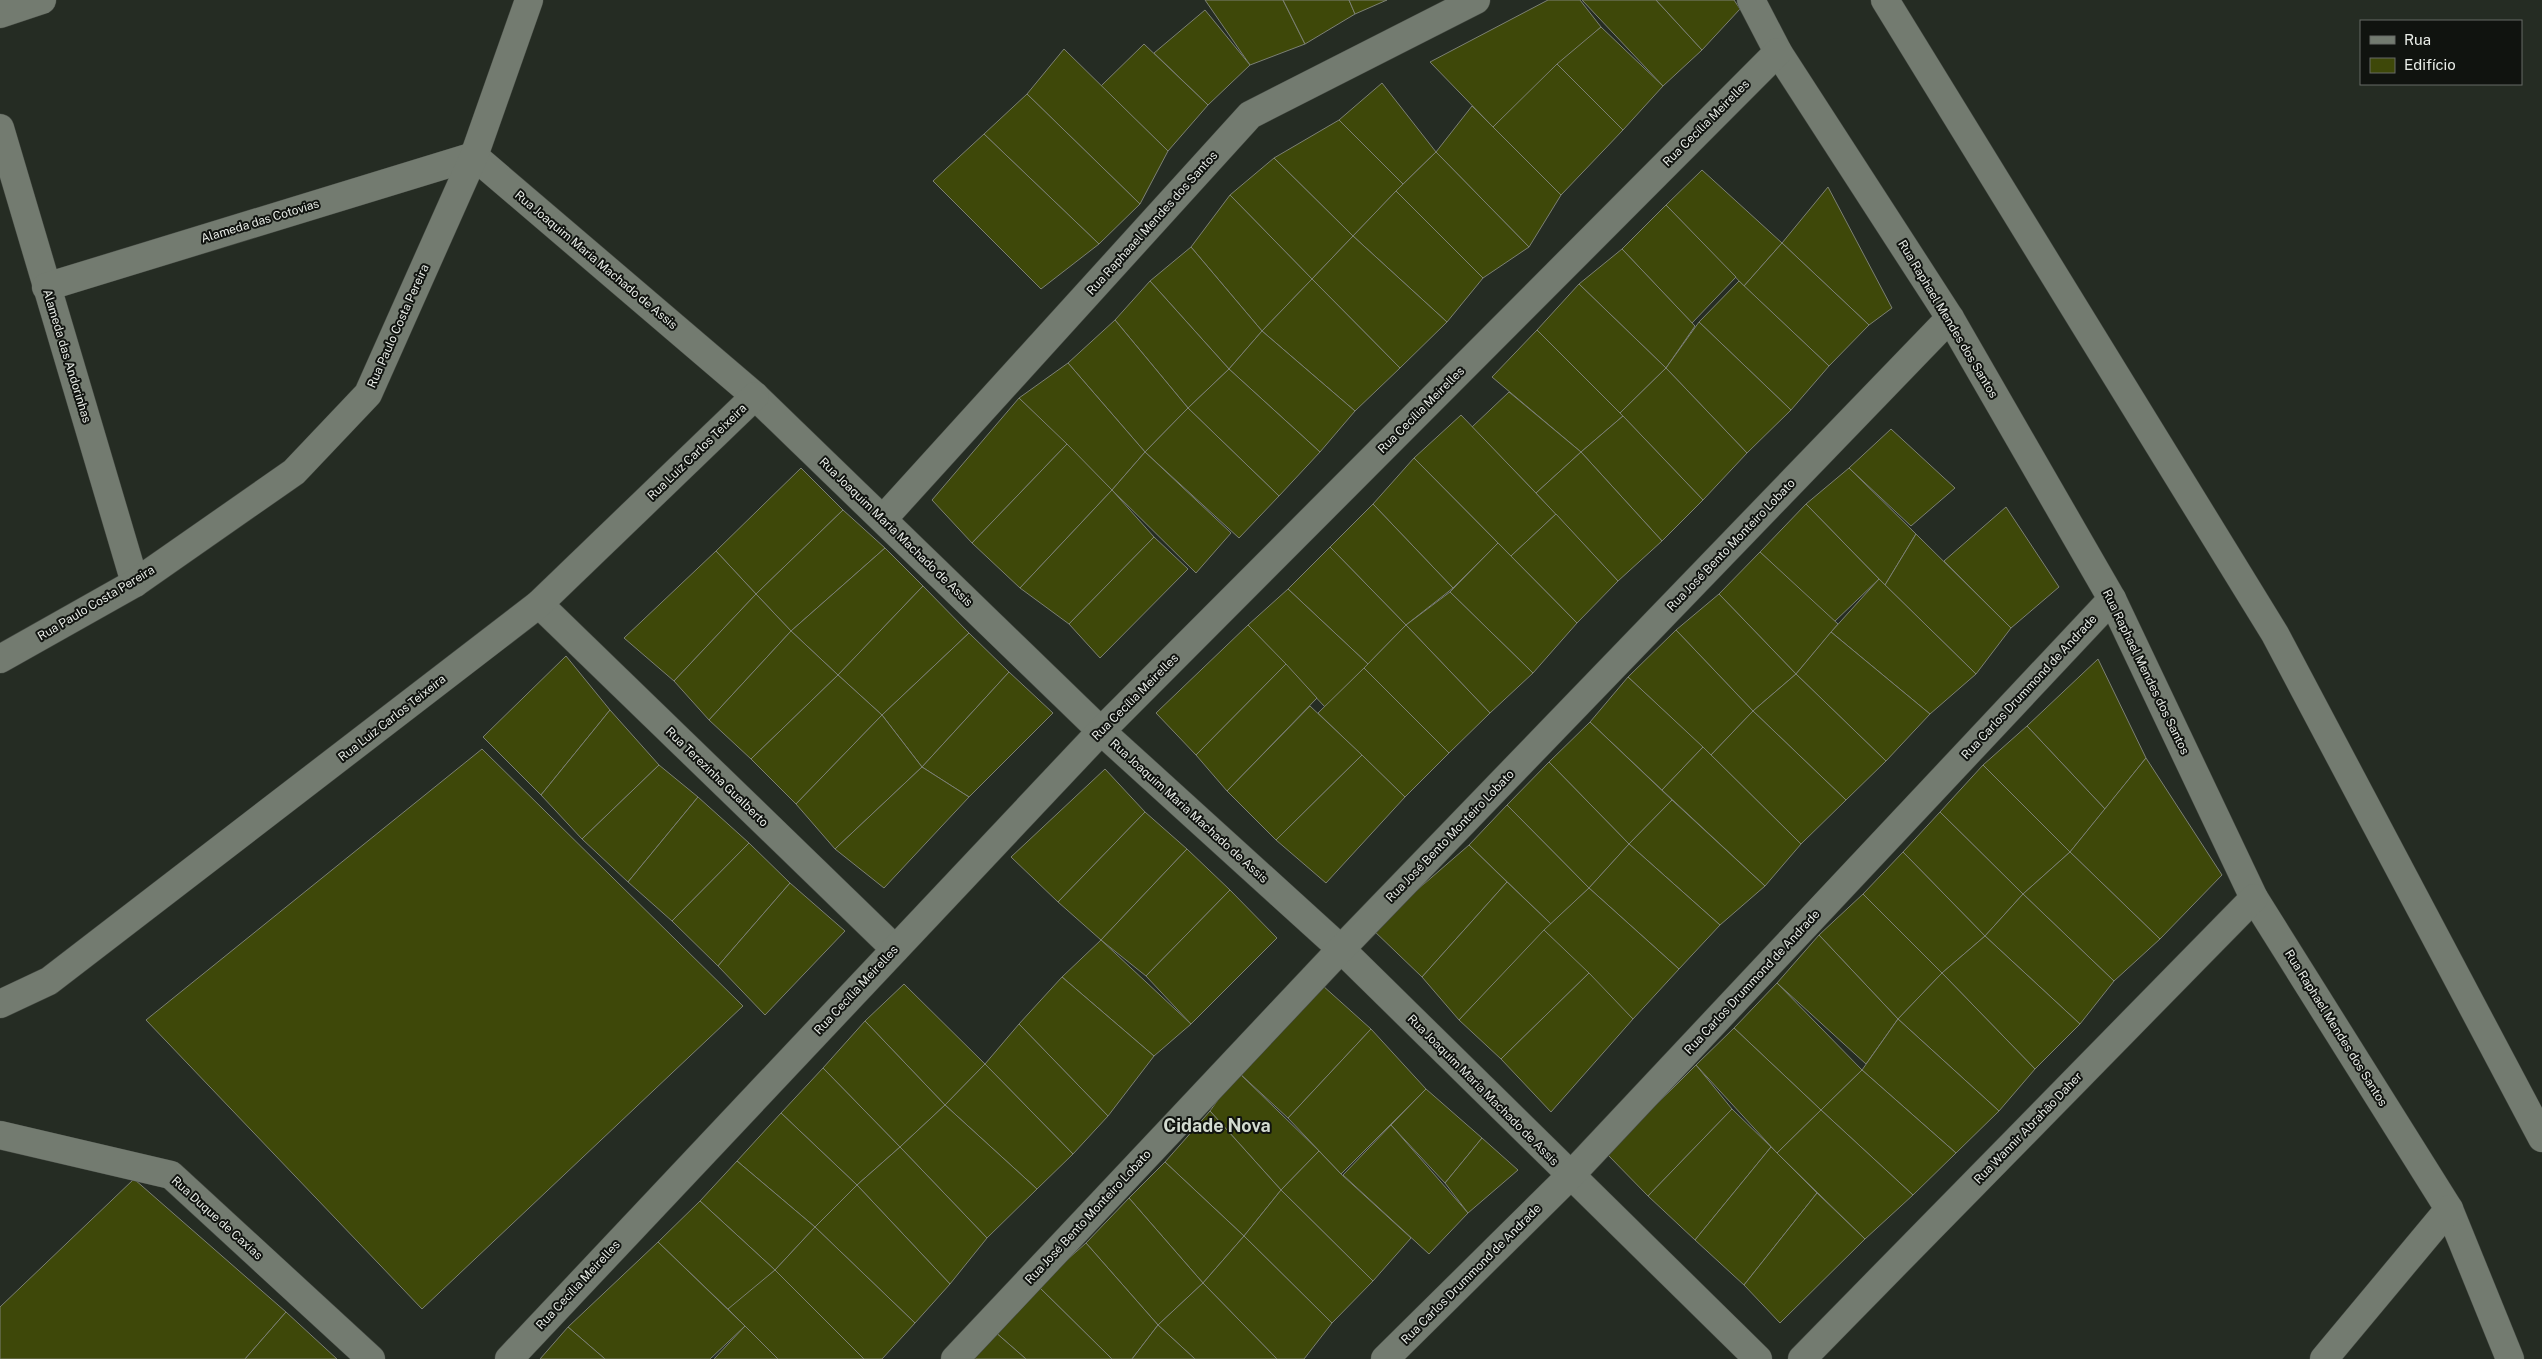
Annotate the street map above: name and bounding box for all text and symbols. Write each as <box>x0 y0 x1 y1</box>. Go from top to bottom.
legend <box>2360 20 2522 85</box>
text: Rua <box>2404 31 2431 48</box>
text: Edifício <box>2404 56 2456 73</box>
street label: Rua Cecília Meirelles <box>1660 77 1752 169</box>
street label: Rua Raphaael Mendes dos Santos <box>1084 148 1220 298</box>
street label: Rua Joaquim Maria Machado de Assis <box>512 188 680 332</box>
street label: Alameda das Cotovias <box>199 196 321 246</box>
street label: Rua Raphael Mendes dos Santos <box>1895 238 2001 400</box>
street label: Rua Paulo Costa Pereira <box>364 262 432 390</box>
street label: Alameda das Andorinhas <box>40 288 94 424</box>
street label: Rua Cecília Meirelles <box>1375 364 1467 456</box>
street label: Rua Luiz Carlos Teixeira <box>645 401 749 503</box>
street label: Rua Joaquim Maria Machado de Assis <box>816 455 976 609</box>
street label: Rua José Bento Monteiro Lobato <box>1664 476 1798 614</box>
street label: Rua Paulo Costa Pereira <box>35 563 157 643</box>
street label: Rua Raphael Mendes dos Santos <box>2100 587 2192 757</box>
street label: Rua Carlos Drummond de Andrade <box>1958 612 2100 762</box>
street label: Rua Cecília Meirelles <box>1089 651 1181 743</box>
street label: Rua Luiz Carlos Teixeira <box>336 672 448 764</box>
street label: Rua Terezinha Gualberto <box>663 724 771 830</box>
street label: Rua Joaquim Maria Machado de Assis <box>1107 736 1271 886</box>
street label: Rua José Bento Monteiro Lobato <box>1383 767 1517 905</box>
street label: Rua Carlos Drummond de Andrade <box>1681 907 1823 1057</box>
street label: Rua Cecília Meirelles <box>811 943 901 1037</box>
street label: Rua Raphael Mendes dos Santos <box>2282 947 2390 1109</box>
street label: Rua Joaquim Maria Machado de Assis <box>1405 1012 1561 1168</box>
street label: Rua Wannir Abrahão Daher <box>1971 1069 2085 1187</box>
district label: Cidade Nova <box>1163 1115 1271 1136</box>
street label: Rua José Bento Monteiro Lobato <box>1022 1147 1154 1287</box>
street label: Rua Duque de Caxias <box>169 1174 265 1262</box>
street label: Rua Carlos Drummond de Andrade <box>1398 1201 1544 1347</box>
street label: Rua Cecília Meirelles <box>533 1238 623 1332</box>

